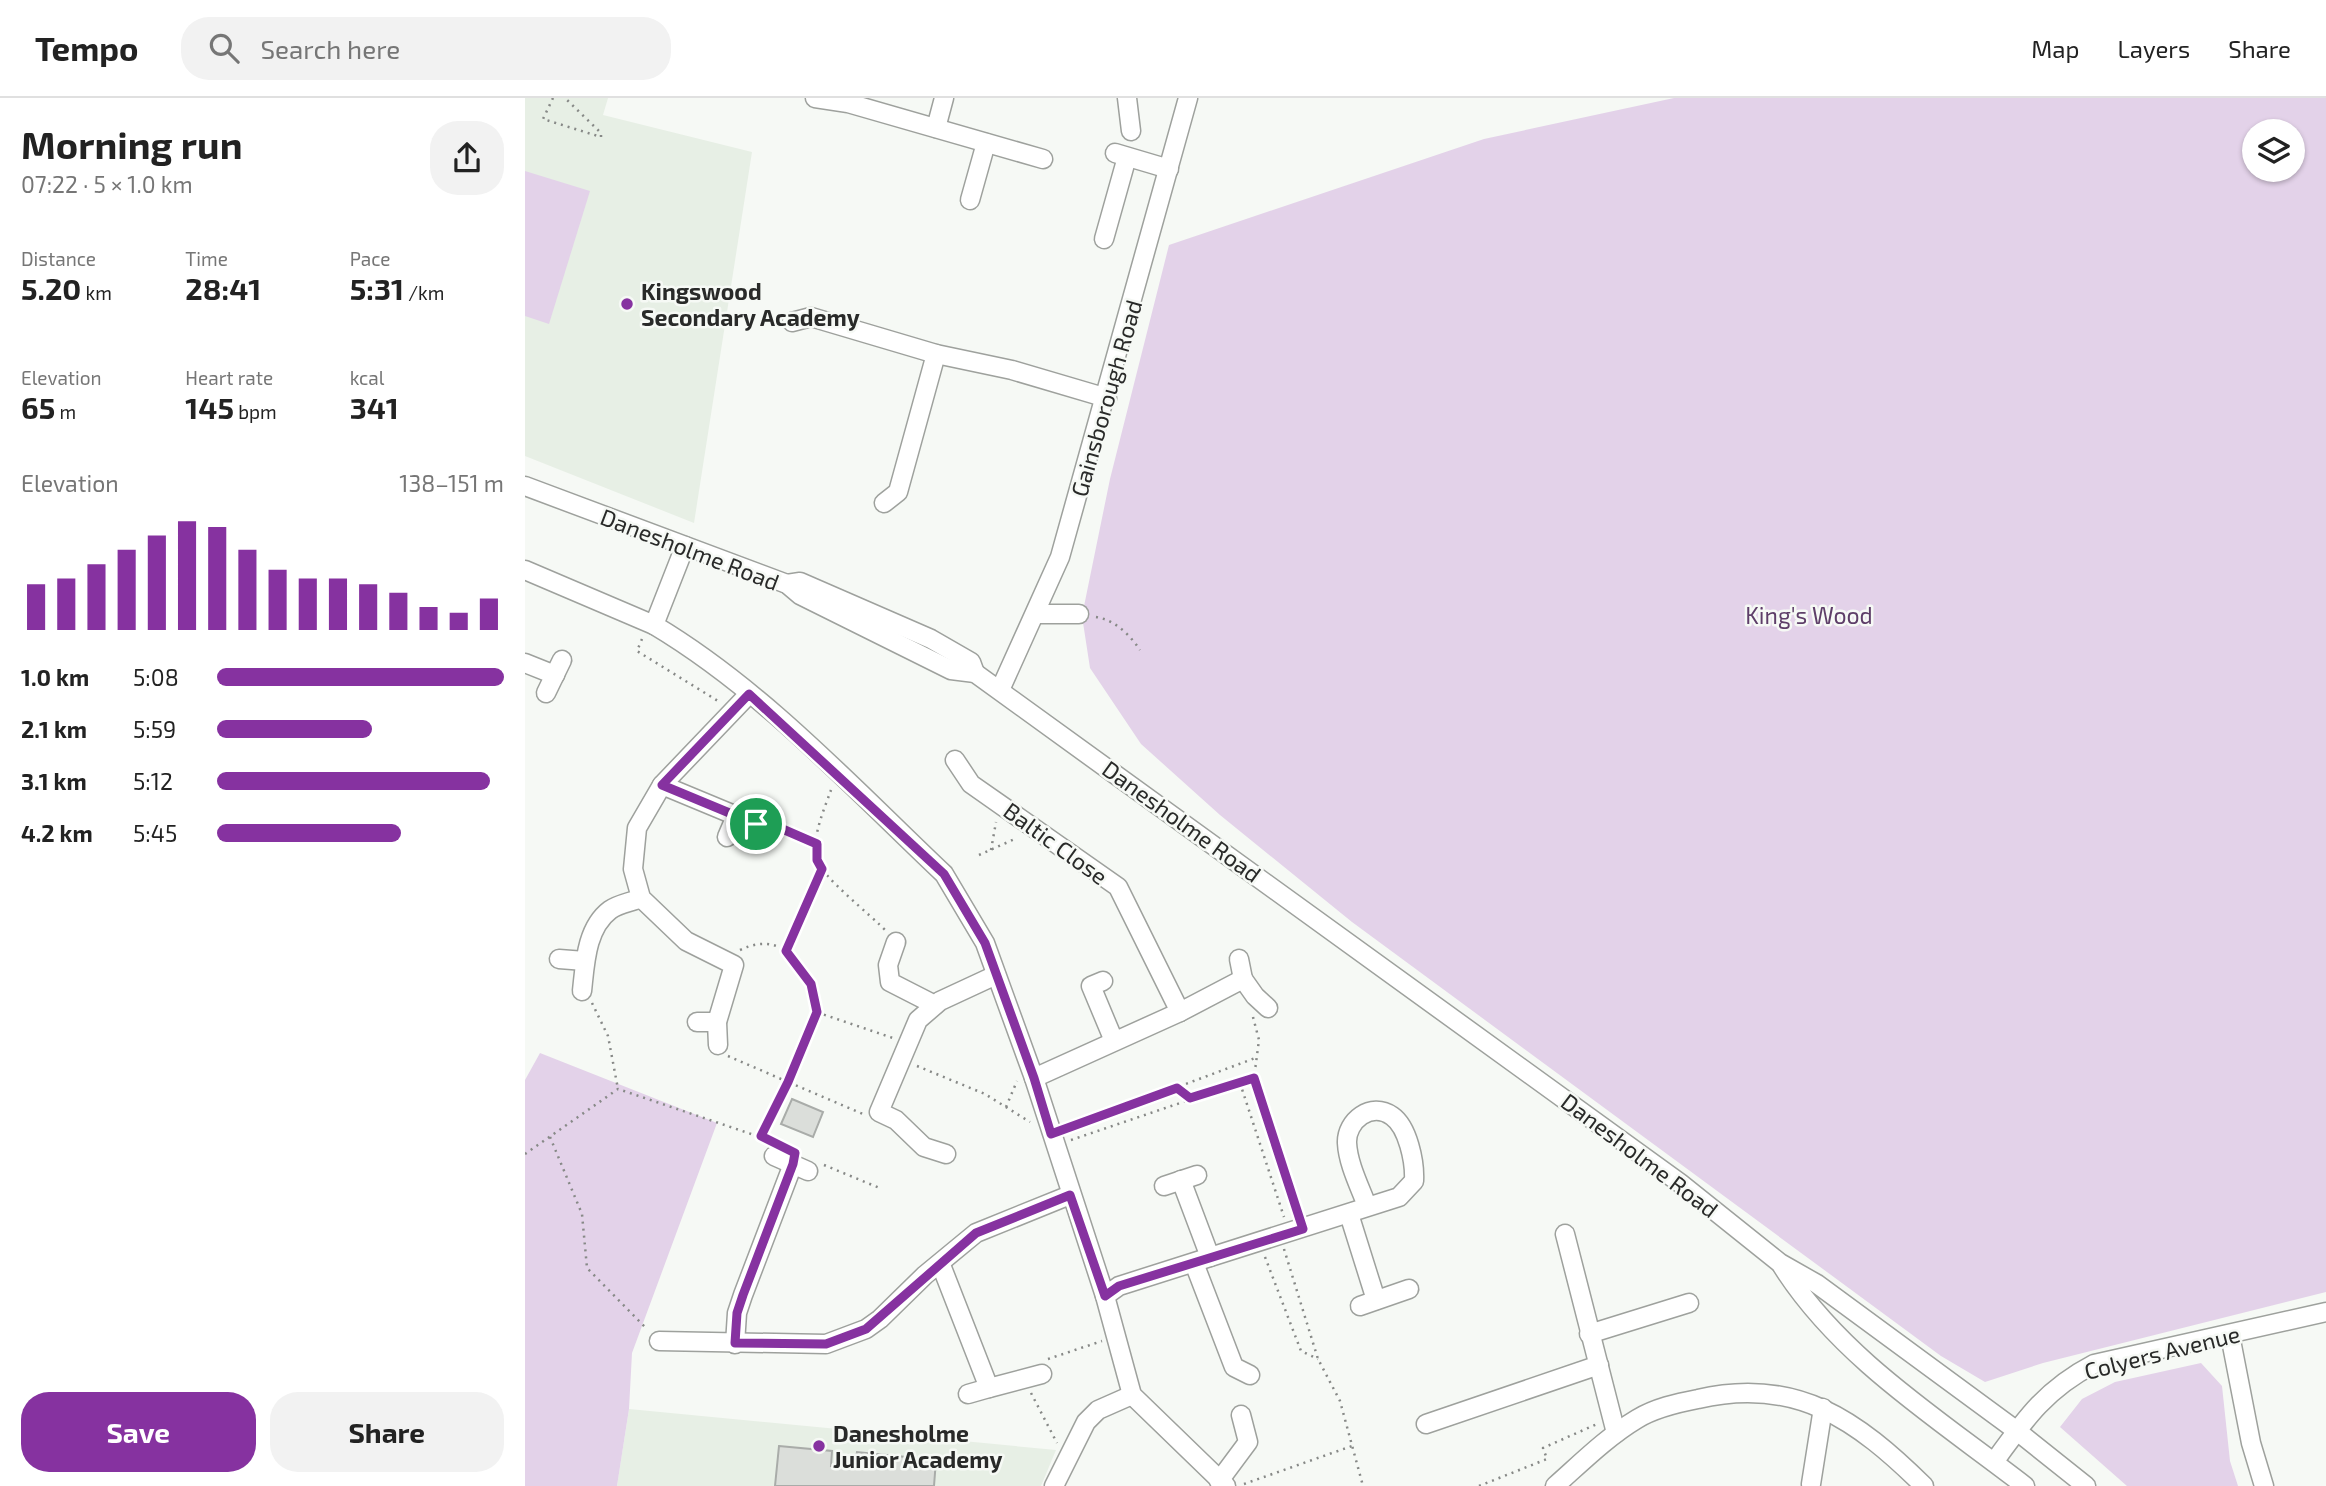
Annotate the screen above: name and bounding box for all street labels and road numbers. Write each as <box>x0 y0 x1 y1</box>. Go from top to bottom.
street label: Gainsborough Road <box>1065 296 1147 500</box>
street label: Danesholme Road <box>597 502 783 596</box>
street label: Danesholme Road <box>1097 754 1267 888</box>
street label: Baltic Close <box>999 796 1113 890</box>
street label: Danesholme Road <box>1556 1087 1724 1223</box>
street label: Colyers Avenue <box>2081 1319 2243 1385</box>

